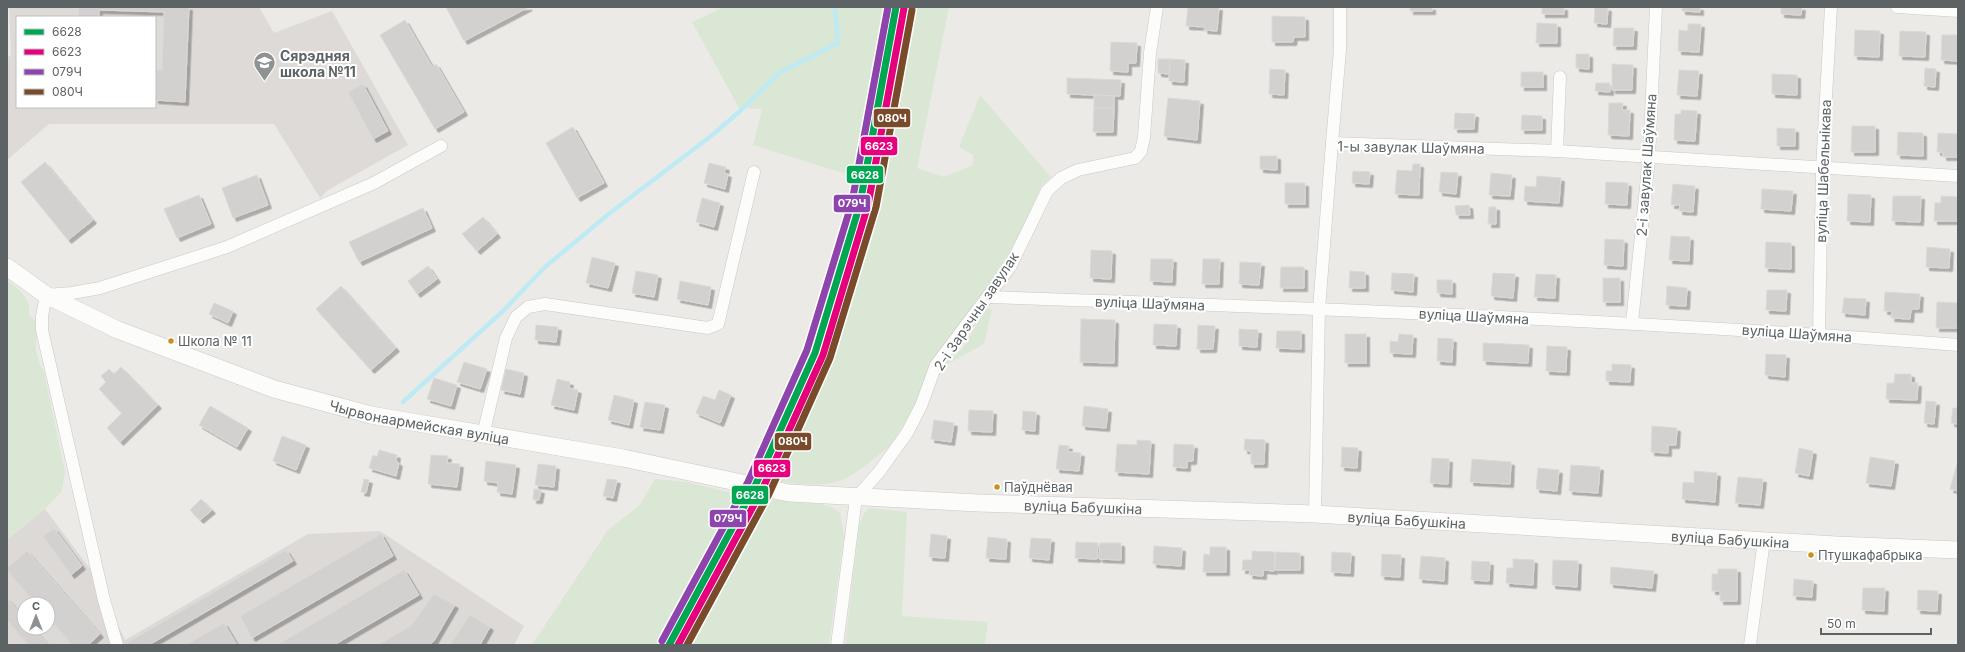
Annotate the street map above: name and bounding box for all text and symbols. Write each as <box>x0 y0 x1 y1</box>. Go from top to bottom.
legend <box>16 16 156 108</box>
text: 6628 <box>52 24 82 39</box>
text: 6623 <box>52 44 82 59</box>
place label: Сярэдняя школа №11 <box>280 47 356 80</box>
school or university icon: Сярэдняя школа №11 <box>251 50 277 83</box>
text: 079Ч <box>52 64 82 79</box>
text: 080Ч <box>52 84 83 99</box>
street label: 2-і завулак Шаўмяна <box>1633 93 1659 237</box>
street label: вуліца Шабельнікава <box>1812 99 1834 243</box>
line badge: 080Ч <box>873 108 911 128</box>
text: 080Ч <box>877 111 907 125</box>
line badge: 6623 <box>860 136 898 156</box>
street label: 1-ы завулак Шаўмяна <box>1337 137 1485 157</box>
text: 6623 <box>865 139 893 153</box>
line badge: 6628 <box>846 165 884 184</box>
text: 6628 <box>851 168 879 182</box>
line badge: 079Ч <box>833 194 871 213</box>
text: 079Ч <box>838 196 866 210</box>
street label: 2-і Зарэчны завулак <box>930 248 1022 374</box>
street label: вуліца Шаўмяна <box>1095 293 1205 313</box>
street label: вуліца Шаўмяна <box>1418 305 1530 327</box>
street label: вуліца Шаўмяна <box>1741 321 1853 345</box>
place label: Школа № 11 <box>178 333 252 349</box>
marker: Школа № 11 <box>166 336 176 346</box>
street label: Чырвонаармейская вуліца <box>328 396 511 447</box>
line badge: 080Ч <box>774 432 812 451</box>
text: 080Ч <box>778 434 808 448</box>
line badge: 6623 <box>753 459 791 478</box>
text: 6623 <box>758 461 786 475</box>
place label: Паўднёвая <box>1004 479 1073 495</box>
marker: Паўднёвая <box>992 482 1002 492</box>
line badge: 6628 <box>731 485 769 505</box>
text: 6628 <box>736 488 764 502</box>
street label: вуліца Бабушкіна <box>1024 496 1143 517</box>
street label: вуліца Бабушкіна <box>1347 507 1467 531</box>
line badge: 079Ч <box>709 509 747 528</box>
text: 079Ч <box>714 511 742 525</box>
street label: вуліца Бабушкіна <box>1671 527 1790 551</box>
place label: Птушкафабрыка <box>1818 547 1922 563</box>
marker: Птушкафабрыка <box>1806 550 1816 560</box>
north arrow <box>16 596 56 636</box>
text: С <box>32 599 40 613</box>
scale bar <box>1821 610 1931 636</box>
text: 50 m <box>1827 616 1856 631</box>

